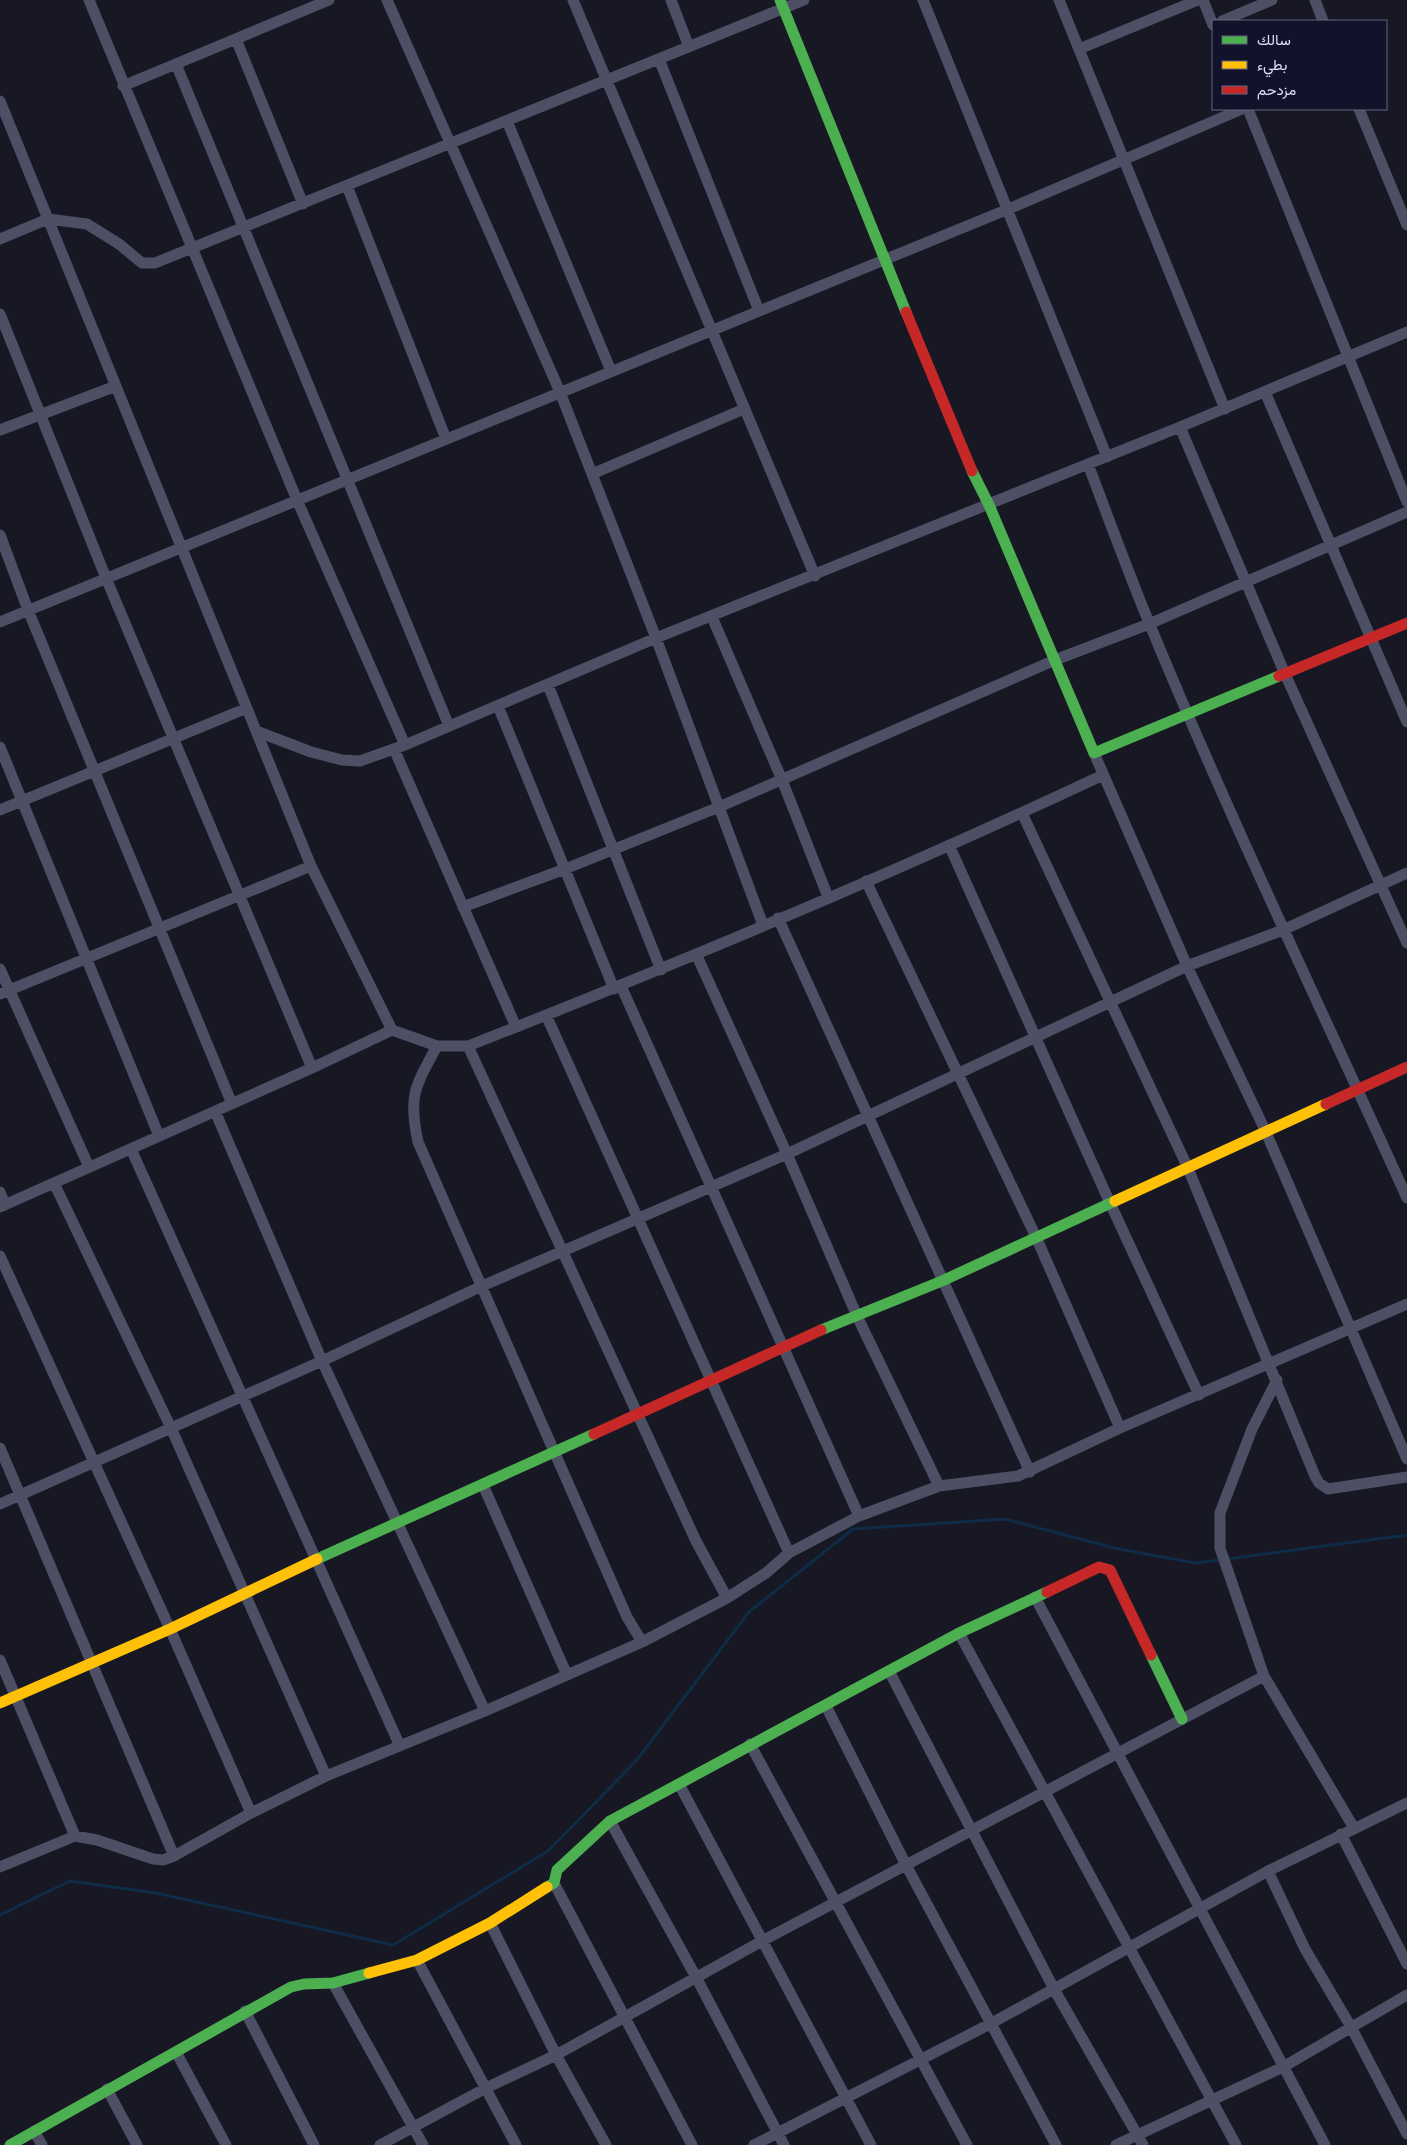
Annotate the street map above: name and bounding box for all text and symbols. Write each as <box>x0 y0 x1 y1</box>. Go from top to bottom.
legend <box>1212 20 1387 110</box>
text: سالك <box>1257 31 1291 49</box>
text: بطيء <box>1257 56 1287 78</box>
text: مزدحم <box>1257 81 1296 100</box>

